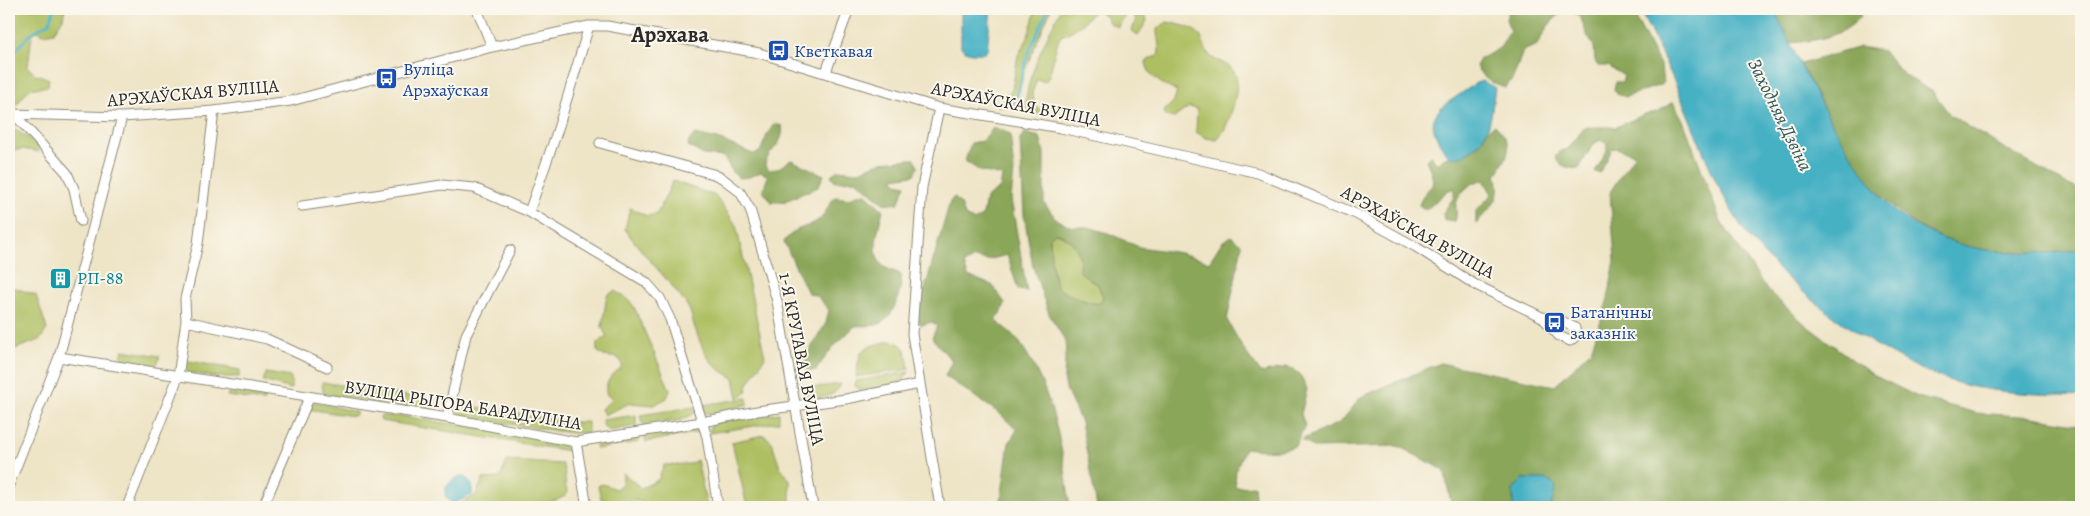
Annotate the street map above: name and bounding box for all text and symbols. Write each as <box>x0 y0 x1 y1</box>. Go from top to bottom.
district label: Арэхава <box>630 20 709 50</box>
bus stop icon: Кветкавая <box>766 39 790 63</box>
place label: Кветкавая <box>794 39 873 63</box>
water label: Заходняя Дзвіна <box>1741 54 1819 176</box>
place label: Вуліца Арэхаўская <box>402 57 489 102</box>
bus stop icon: Вуліца Арэхаўская <box>375 67 399 91</box>
street label: АРЭХАЎСКАЯ ВУЛІЦА <box>105 74 280 113</box>
street label: АРЭХАЎСКАЯ ВУЛІЦА <box>928 76 1103 132</box>
street label: АРЭХАЎСКАЯ ВУЛІЦА <box>1336 179 1499 284</box>
building icon: РП-88 <box>49 266 73 290</box>
place label: РП-88 <box>77 266 123 290</box>
street label: 1-Я КРУГАВАЯ ВУЛІЦА <box>773 271 831 448</box>
place label: Батанічны заказнік <box>1570 300 1652 345</box>
bus stop icon: Батанічны заказнік <box>1542 310 1566 334</box>
street label: ВУЛІЦА РЫГОРА БАРАДУЛІНА <box>343 374 584 436</box>

